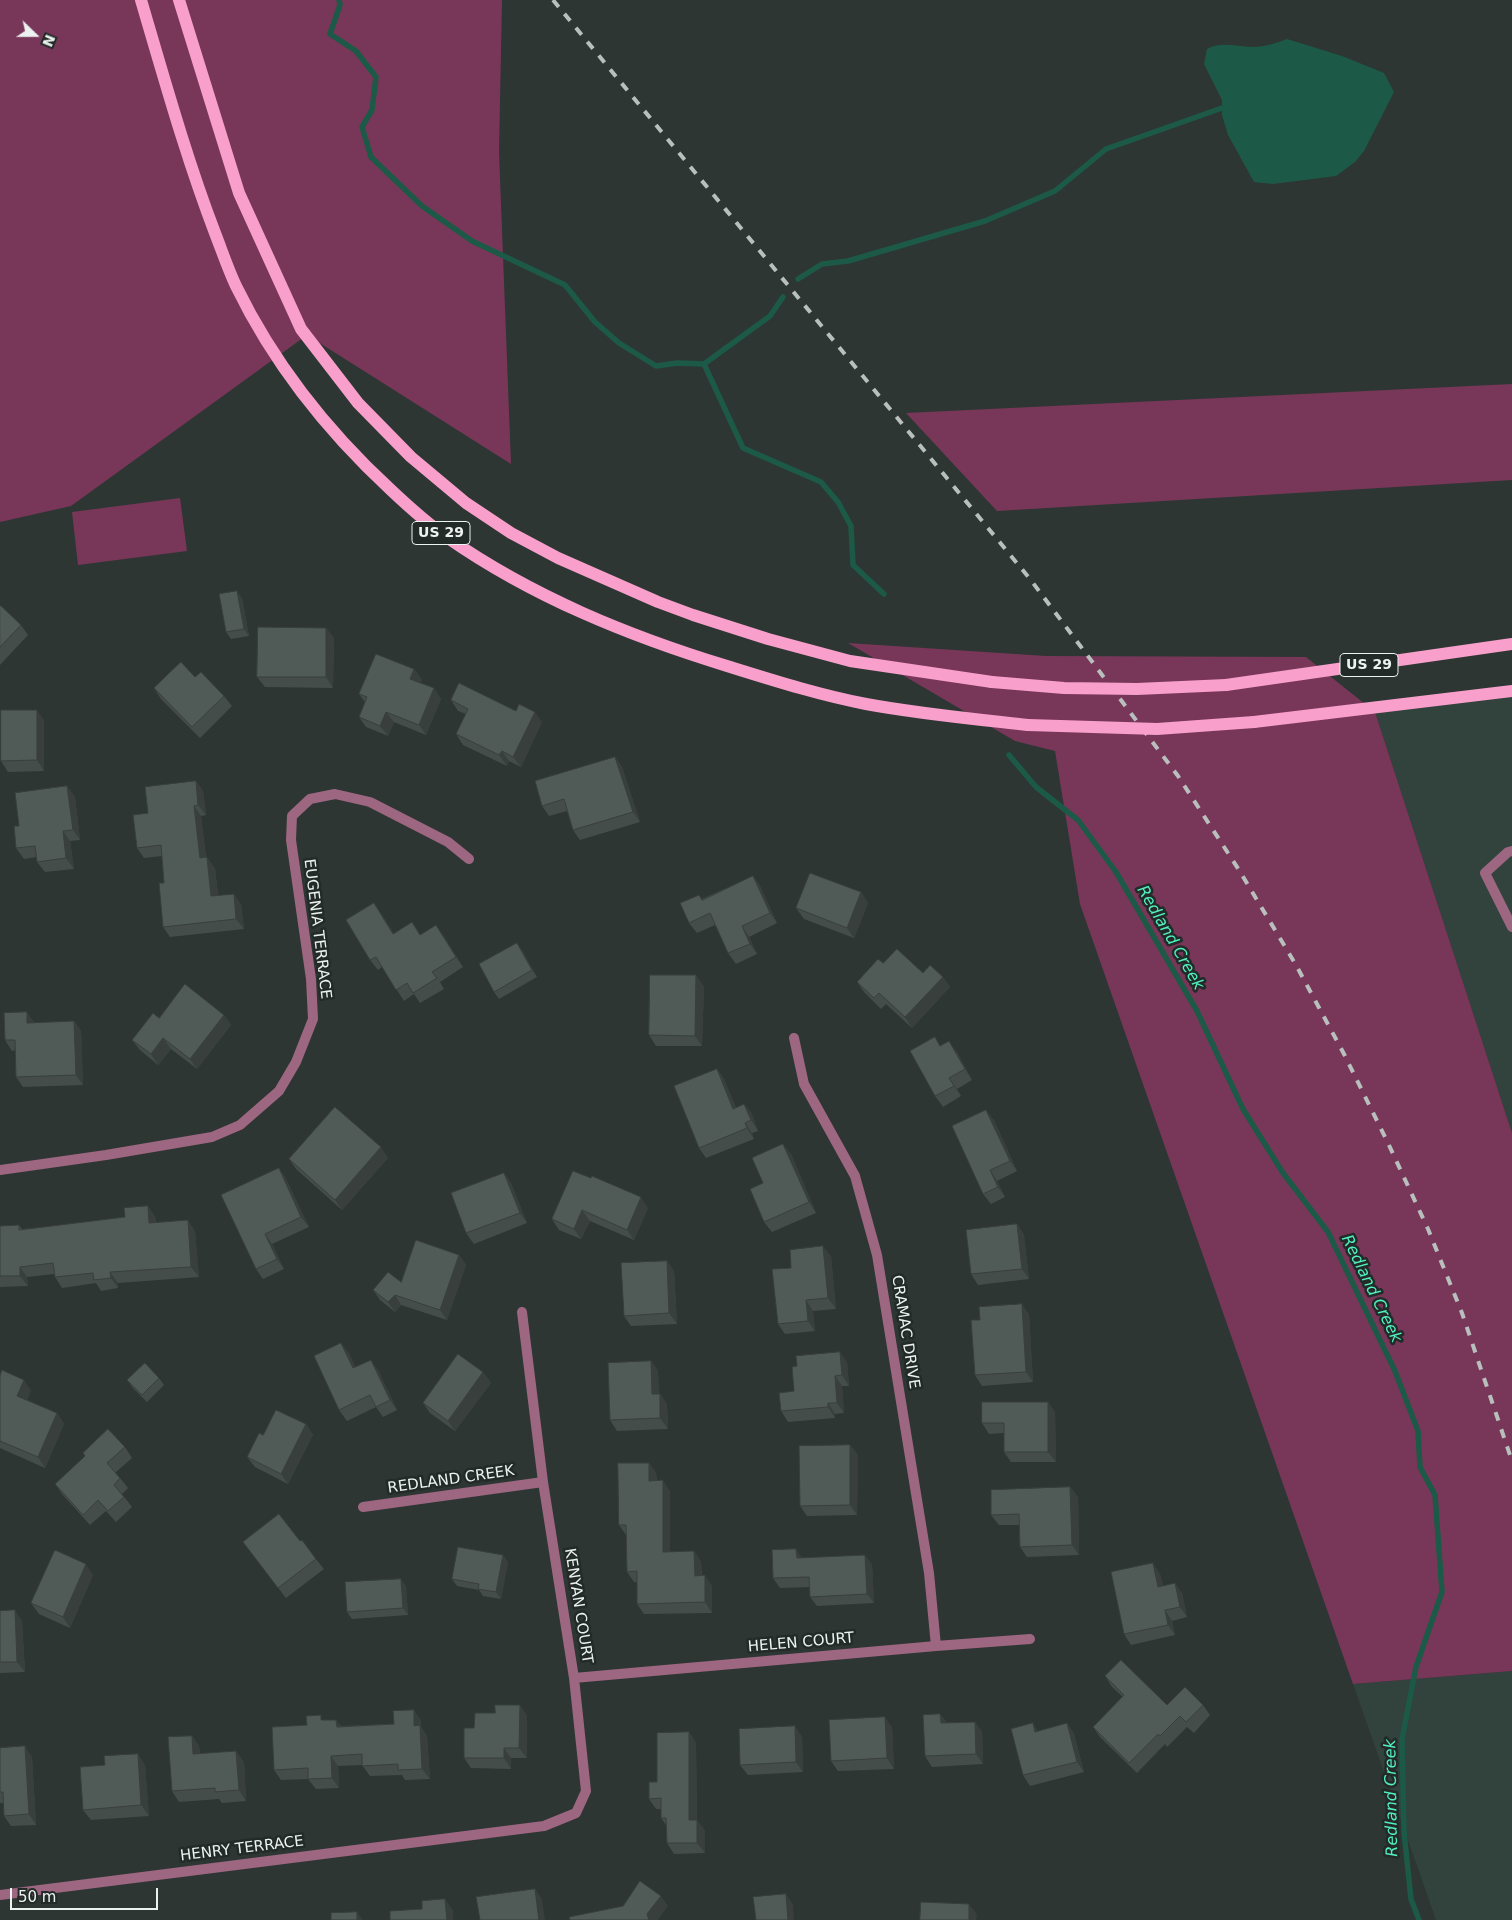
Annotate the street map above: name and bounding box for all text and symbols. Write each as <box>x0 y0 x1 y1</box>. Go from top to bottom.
north arrow <box>10 10 60 60</box>
text: N <box>39 32 59 49</box>
road number: US 29 <box>412 522 470 544</box>
road number: US 29 <box>1340 654 1398 676</box>
street label: EUGENIA TERRACE <box>299 858 335 1000</box>
water label: Redland Creek <box>1132 882 1208 994</box>
water label: Redland Creek <box>1337 1232 1405 1346</box>
street label: CRAMAC DRIVE <box>887 1274 923 1390</box>
street label: REDLAND CREEK <box>387 1462 515 1498</box>
street label: KENYAN COURT <box>560 1547 596 1665</box>
street label: HELEN COURT <box>747 1629 855 1657</box>
water label: Redland Creek <box>1381 1739 1403 1857</box>
street label: HENRY TERRACE <box>179 1832 305 1866</box>
scale bar <box>12 1878 160 1910</box>
text: 50 m <box>18 1888 56 1906</box>

